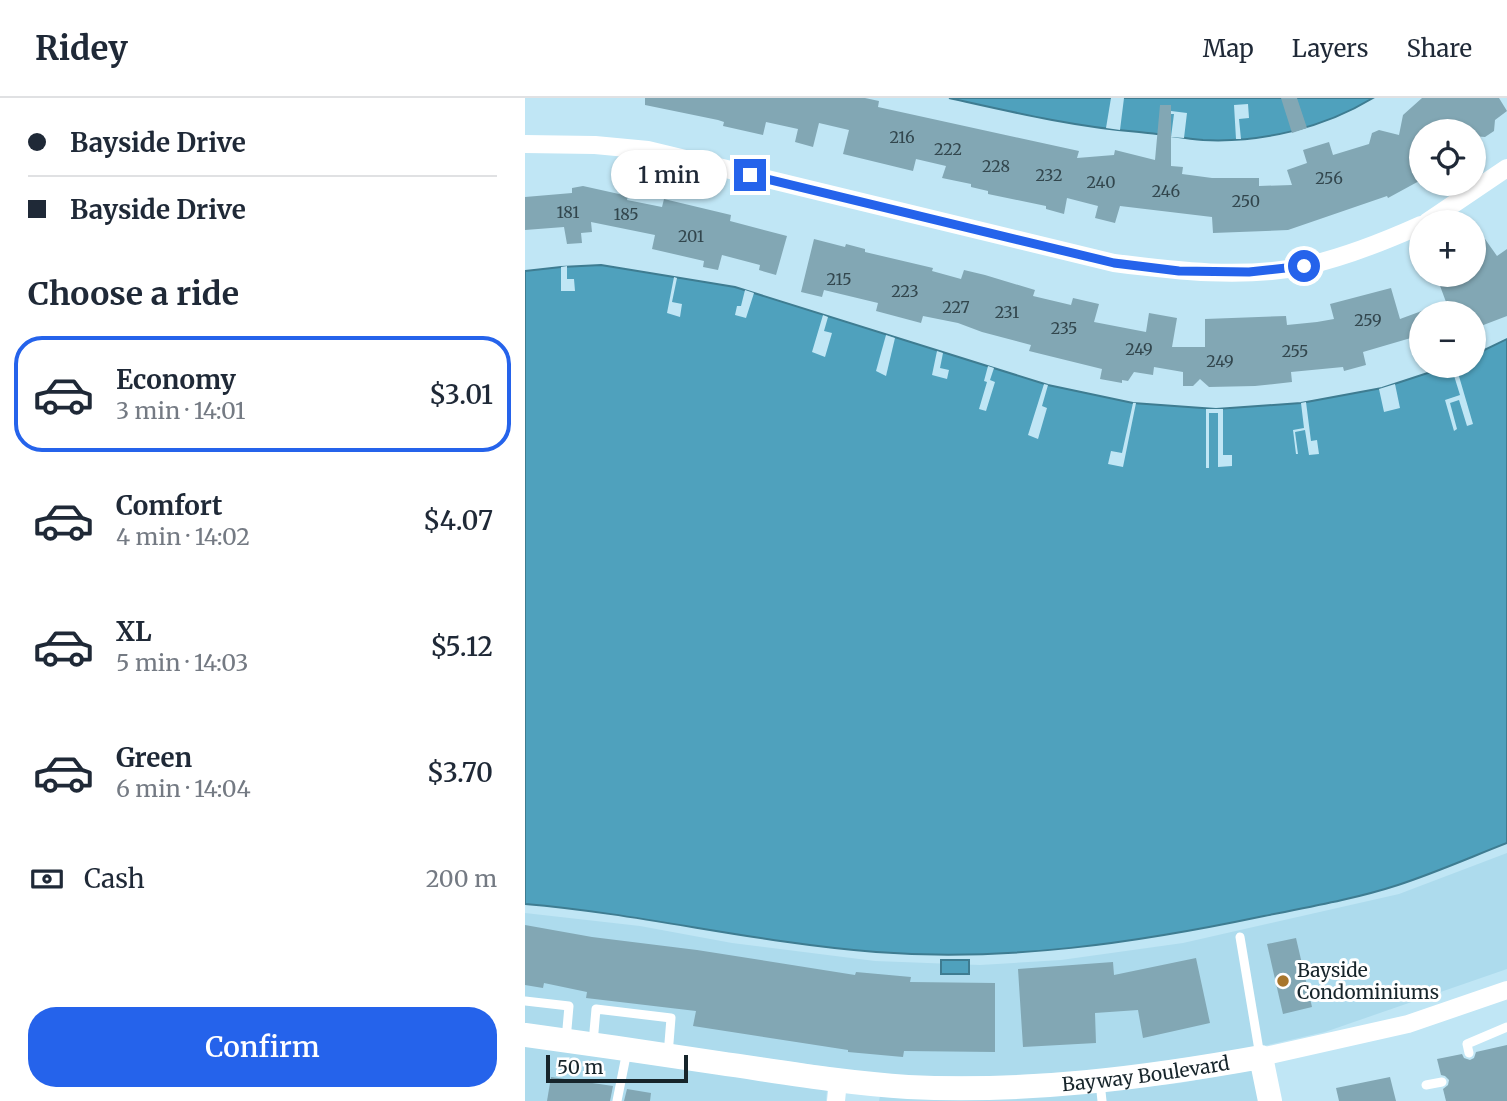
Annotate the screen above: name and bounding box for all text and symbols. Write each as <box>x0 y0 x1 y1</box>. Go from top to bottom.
text: Ridey <box>35 28 128 69</box>
text: Map <box>1203 33 1254 64</box>
text: Layers <box>1292 33 1368 64</box>
text: Share <box>1406 33 1472 64</box>
map controls <box>1409 119 1486 378</box>
button: locate <box>1409 119 1486 196</box>
text: Bayside Drive <box>70 126 246 159</box>
house number: 216 <box>889 127 915 147</box>
house number: 222 <box>934 139 962 159</box>
callout: 1 min <box>610 150 726 200</box>
house number: 228 <box>982 156 1010 176</box>
route end <box>734 159 766 191</box>
text: 1 min <box>638 160 700 189</box>
house number: 232 <box>1035 165 1063 185</box>
house number: 256 <box>1315 168 1343 188</box>
house number: 240 <box>1087 172 1116 192</box>
house number: 246 <box>1152 181 1181 201</box>
house number: 250 <box>1232 191 1260 211</box>
text: Bayside Drive <box>70 193 246 226</box>
house number: 181 <box>556 202 580 222</box>
house number: 185 <box>614 204 638 224</box>
button: + <box>1409 210 1486 287</box>
house number: 201 <box>678 226 704 246</box>
route start <box>1288 250 1320 282</box>
house number: 215 <box>826 269 852 289</box>
text: Choose a ride <box>28 274 239 314</box>
house number: 223 <box>891 281 919 301</box>
house number: 227 <box>942 297 970 317</box>
button: − <box>1409 301 1486 378</box>
house number: 231 <box>995 302 1019 322</box>
house number: 259 <box>1354 310 1382 330</box>
house number: 235 <box>1051 318 1077 338</box>
house number: 249 <box>1125 339 1153 359</box>
house number: 255 <box>1282 341 1308 361</box>
house number: 249 <box>1206 351 1234 371</box>
icon: car <box>32 363 95 426</box>
text: Economy <box>116 363 236 396</box>
text: $3.01 <box>429 378 493 411</box>
text: 3 min · 14:01 <box>116 396 245 425</box>
icon: car <box>32 489 95 552</box>
text: Comfort <box>116 489 222 522</box>
text: $4.07 <box>423 504 493 537</box>
text: 4 min · 14:02 <box>116 522 250 551</box>
icon: car <box>32 615 95 678</box>
text: XL <box>116 615 152 648</box>
text: $5.12 <box>430 630 493 663</box>
text: 5 min · 14:03 <box>116 648 248 677</box>
icon: car <box>32 741 95 804</box>
text: Green <box>116 741 192 774</box>
text: $3.70 <box>427 756 493 789</box>
text: 6 min · 14:04 <box>116 774 251 803</box>
icon: cash <box>28 860 66 898</box>
text: Cash <box>84 862 145 895</box>
text: 200 m <box>426 864 497 893</box>
place label: Bayside Condominiums <box>1297 958 1439 1004</box>
marker: Bayside Condominiums <box>1275 973 1291 989</box>
button: Confirm <box>28 1007 497 1087</box>
street label: Bayway Boulevard <box>1061 1051 1231 1096</box>
scale bar <box>546 1052 688 1084</box>
text: 50 m <box>557 1055 603 1079</box>

